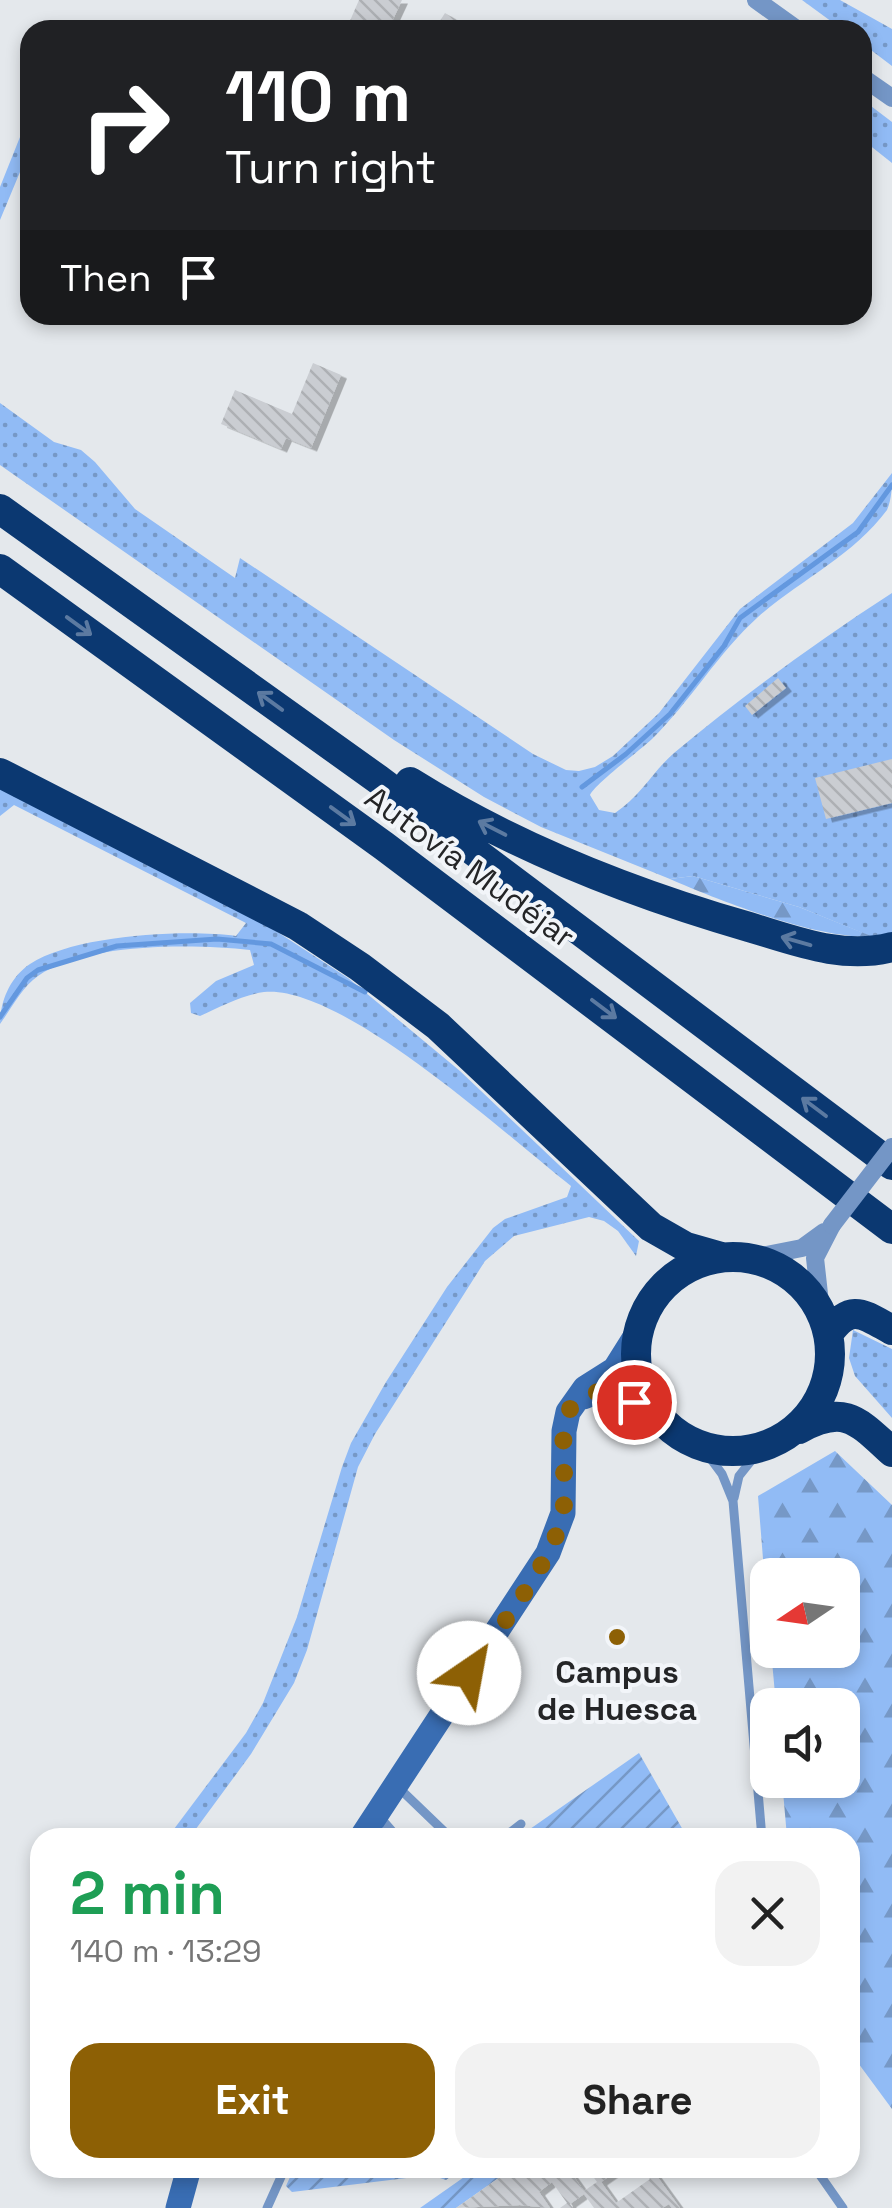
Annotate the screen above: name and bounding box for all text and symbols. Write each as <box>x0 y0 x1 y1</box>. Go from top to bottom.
text: 110 m <box>225 52 411 141</box>
icon: right <box>60 60 190 190</box>
text: Turn right <box>225 139 436 196</box>
icon: arrive <box>171 250 226 305</box>
text: Then <box>60 254 151 302</box>
one-way arrow <box>65 615 93 636</box>
one-way arrow <box>256 691 284 712</box>
street label: Autovía Mudéjar <box>357 777 583 957</box>
one-way arrow <box>329 805 356 826</box>
one-way arrow <box>478 818 508 837</box>
one-way arrow <box>781 931 812 949</box>
one-way arrow <box>590 999 617 1020</box>
one-way arrow <box>801 1096 828 1117</box>
pin <box>592 1360 677 1445</box>
icon: arrive <box>607 1375 662 1430</box>
north arrow <box>750 1558 860 1668</box>
map controls <box>750 1558 860 1798</box>
position arrow <box>417 1621 521 1725</box>
marker: Campus de Huesca <box>606 1626 628 1648</box>
place label: Campus de Huesca <box>537 1652 697 1729</box>
button: sound <box>750 1688 860 1798</box>
text: 2 min <box>70 1855 225 1932</box>
button: close <box>715 1861 820 1966</box>
text: 140 m · 13:29 <box>70 1931 262 1971</box>
button: Exit <box>70 2043 435 2158</box>
button: Share <box>455 2043 820 2158</box>

